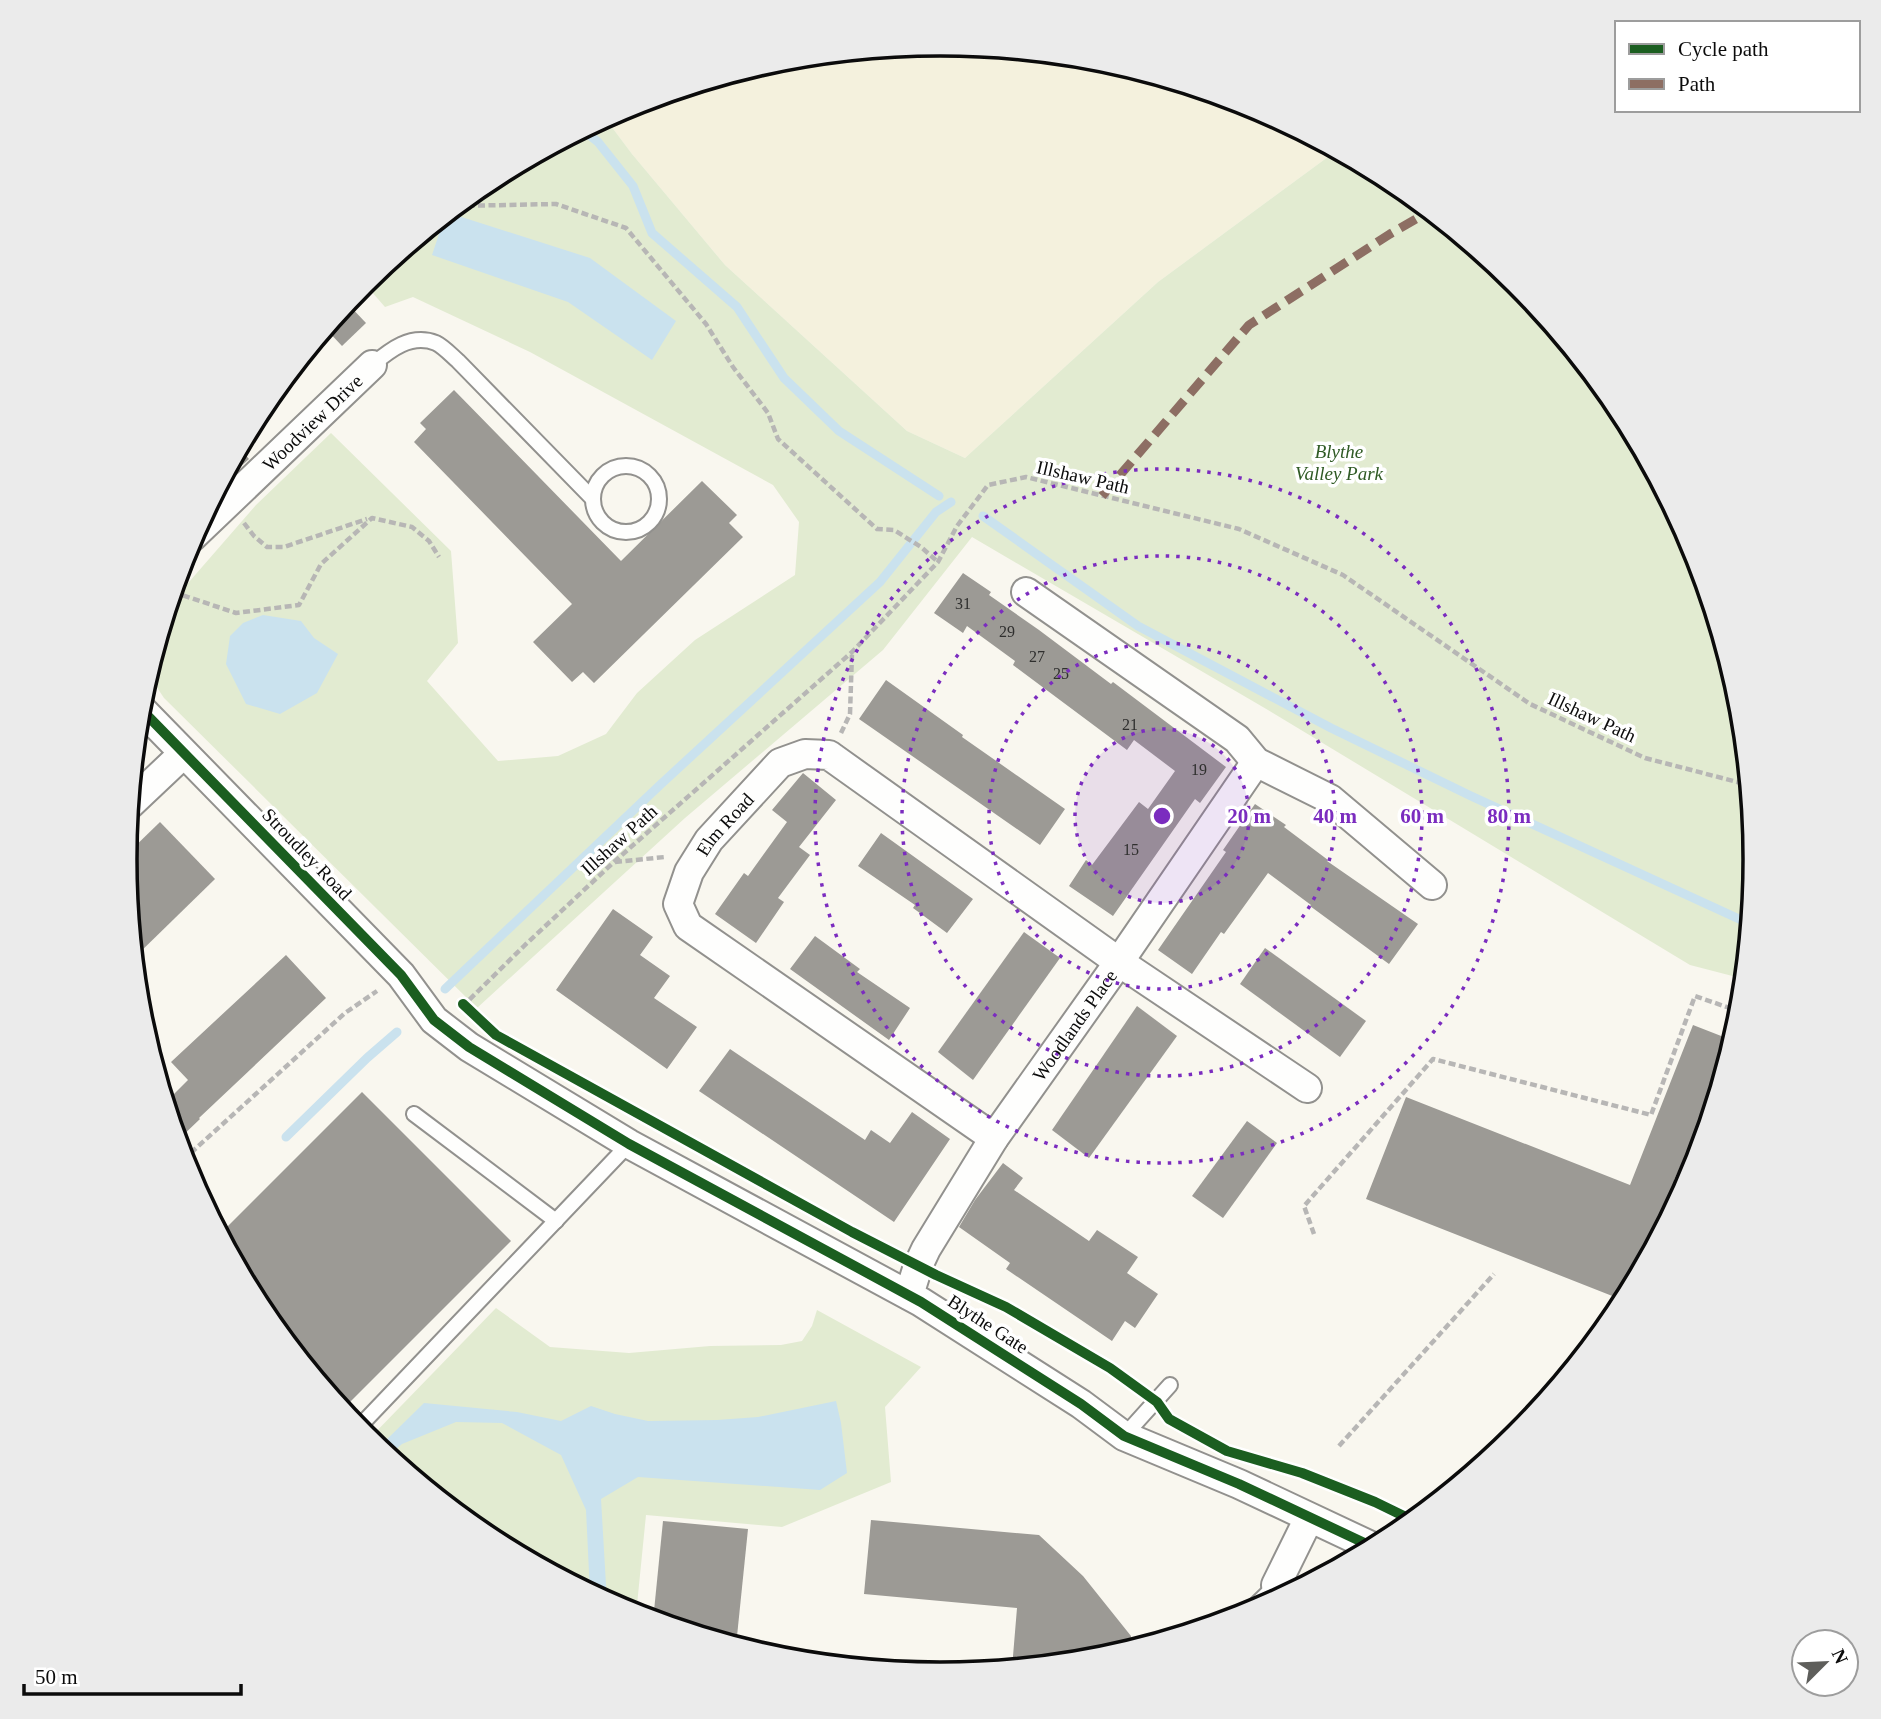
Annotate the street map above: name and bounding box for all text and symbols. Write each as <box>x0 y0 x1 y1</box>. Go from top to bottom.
legend <box>1615 21 1860 112</box>
text: Cycle path <box>1678 37 1769 61</box>
text: Path <box>1678 72 1716 96</box>
street label: Woodview Drive <box>258 370 366 475</box>
park label: Blythe Valley Park <box>1295 441 1384 484</box>
street label: Illshaw Path <box>1035 456 1132 498</box>
house number: 31 <box>955 595 971 612</box>
house number: 29 <box>999 623 1015 640</box>
house number: 27 <box>1029 648 1045 665</box>
house number: 25 <box>1053 665 1069 682</box>
street label: Illshaw Path <box>1545 688 1640 747</box>
house number: 21 <box>1122 716 1138 733</box>
house number: 19 <box>1191 761 1207 778</box>
street label: Elm Road <box>691 788 758 859</box>
street label: Illshaw Path <box>577 800 661 879</box>
street label: Stroudley Road <box>258 804 356 904</box>
centre of rings <box>1150 804 1174 828</box>
text: 20 m <box>1227 804 1271 828</box>
text: 40 m <box>1313 804 1357 828</box>
text: 60 m <box>1400 804 1444 828</box>
text: 80 m <box>1487 804 1531 828</box>
house number: 15 <box>1123 841 1139 858</box>
street label: Woodlands Place <box>1028 965 1121 1084</box>
street label: Blythe Gate <box>944 1290 1032 1358</box>
north arrow <box>1790 1628 1860 1698</box>
text: N <box>1828 1646 1853 1667</box>
scale bar <box>24 1652 242 1696</box>
text: 50 m <box>35 1665 78 1689</box>

